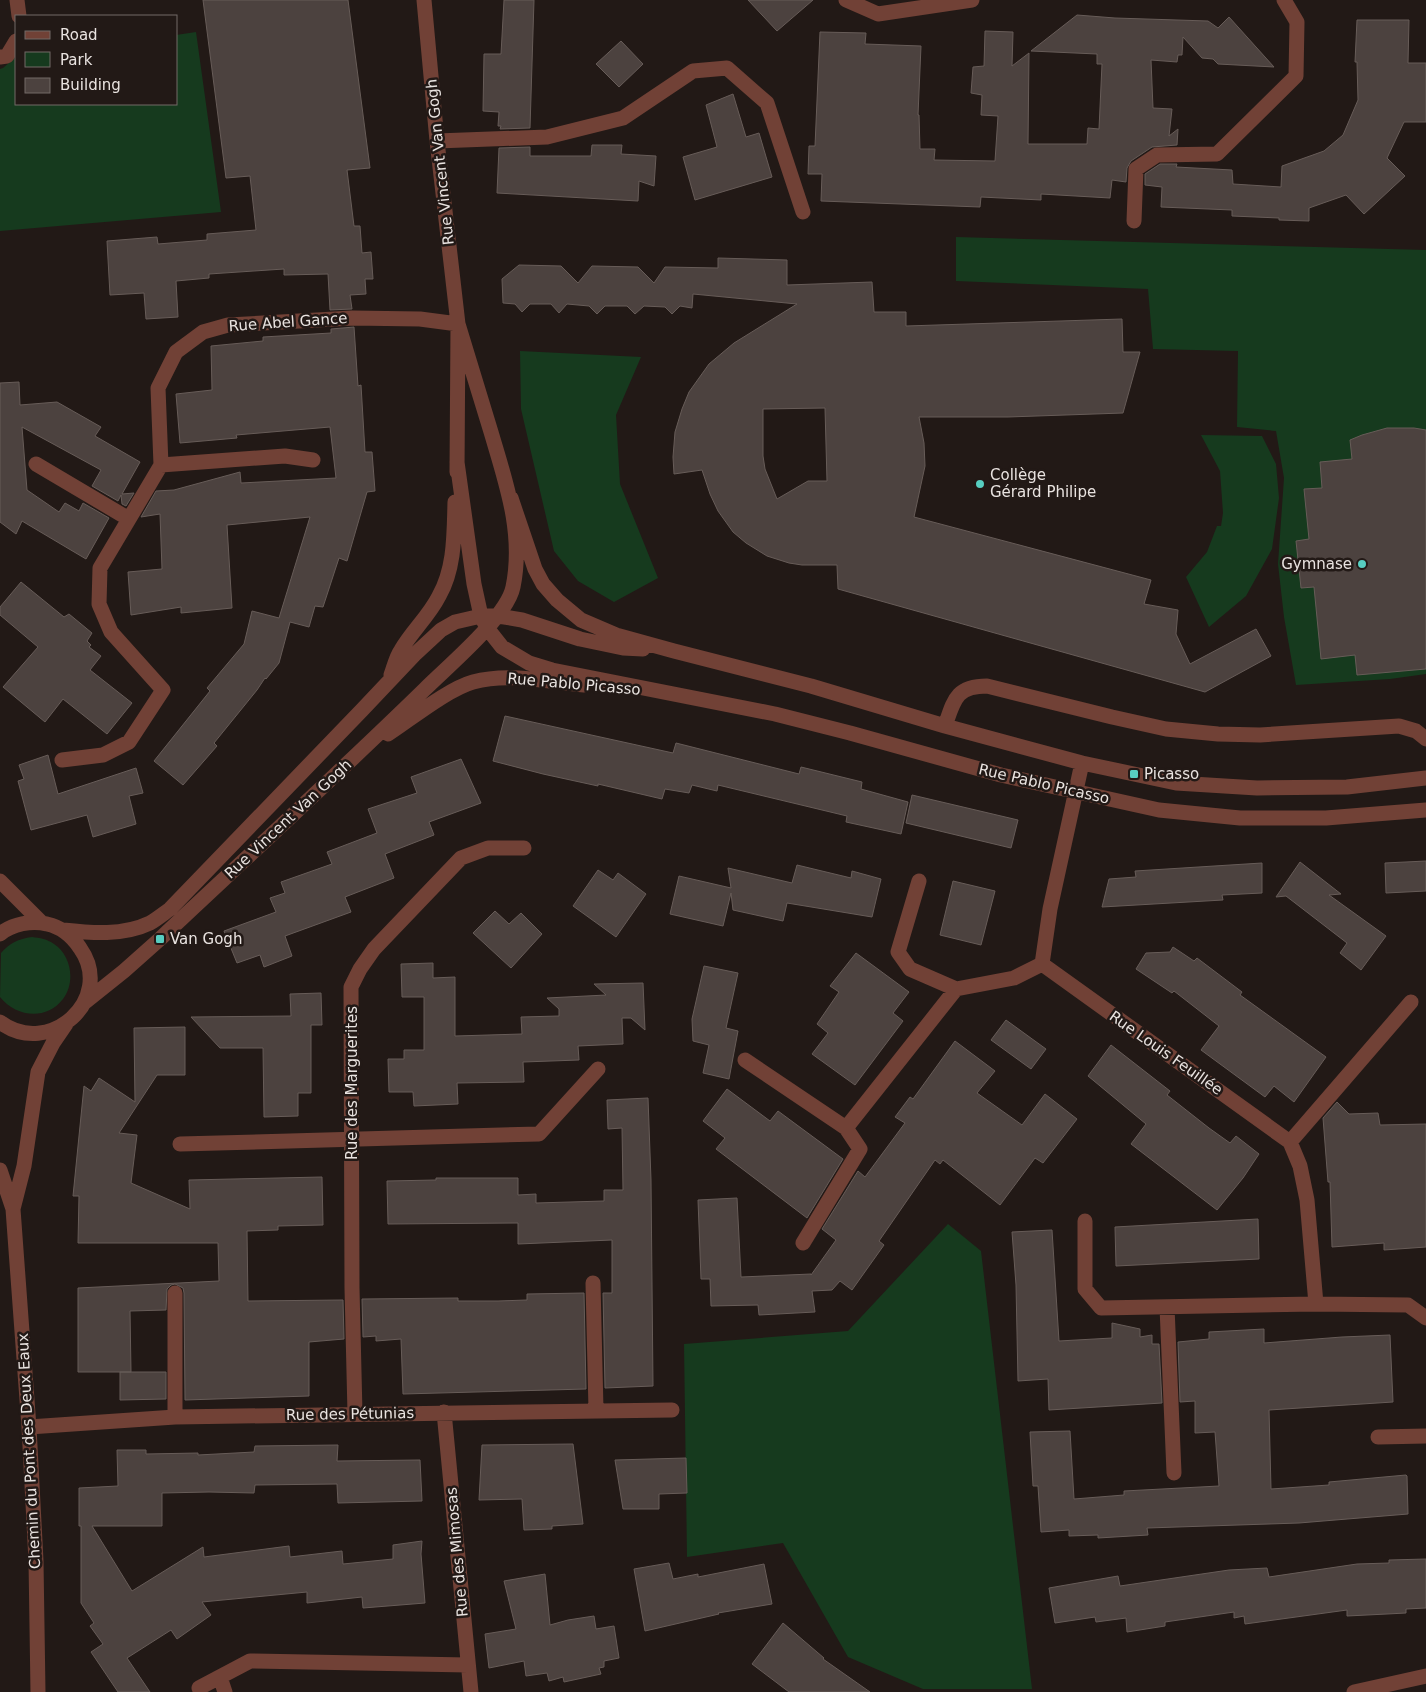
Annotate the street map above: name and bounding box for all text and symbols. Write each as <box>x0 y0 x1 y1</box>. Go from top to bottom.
legend <box>15 15 178 105</box>
text: Road <box>60 26 98 44</box>
text: Park <box>60 51 93 69</box>
text: Building <box>60 76 121 94</box>
street label: Rue Vincent Van Gogh <box>422 78 458 246</box>
street label: Rue Abel Gance <box>228 309 348 335</box>
place label: Collège Gérard Philipe <box>990 466 1096 501</box>
marker: Collège Gérard Philipe <box>974 478 986 490</box>
place label: Gymnase <box>1281 555 1352 573</box>
marker: Gymnase <box>1356 558 1368 570</box>
street label: Rue Pablo Picasso <box>507 669 641 699</box>
street label: Rue Vincent Van Gogh <box>221 756 355 882</box>
street label: Rue Pablo Picasso <box>977 760 1111 808</box>
place label: Picasso <box>1144 765 1199 783</box>
marker: Picasso <box>1128 768 1140 780</box>
place label: Van Gogh <box>170 930 242 948</box>
marker: Van Gogh <box>154 933 166 945</box>
street label: Rue des Marguerites <box>343 1006 361 1160</box>
street label: Rue Louis Feuillée <box>1106 1007 1226 1099</box>
street label: Chemin du Pont des Deux Eaux <box>14 1332 44 1569</box>
street label: Rue des Pétunias <box>286 1404 415 1424</box>
street label: Rue des Mimosas <box>442 1486 472 1618</box>

